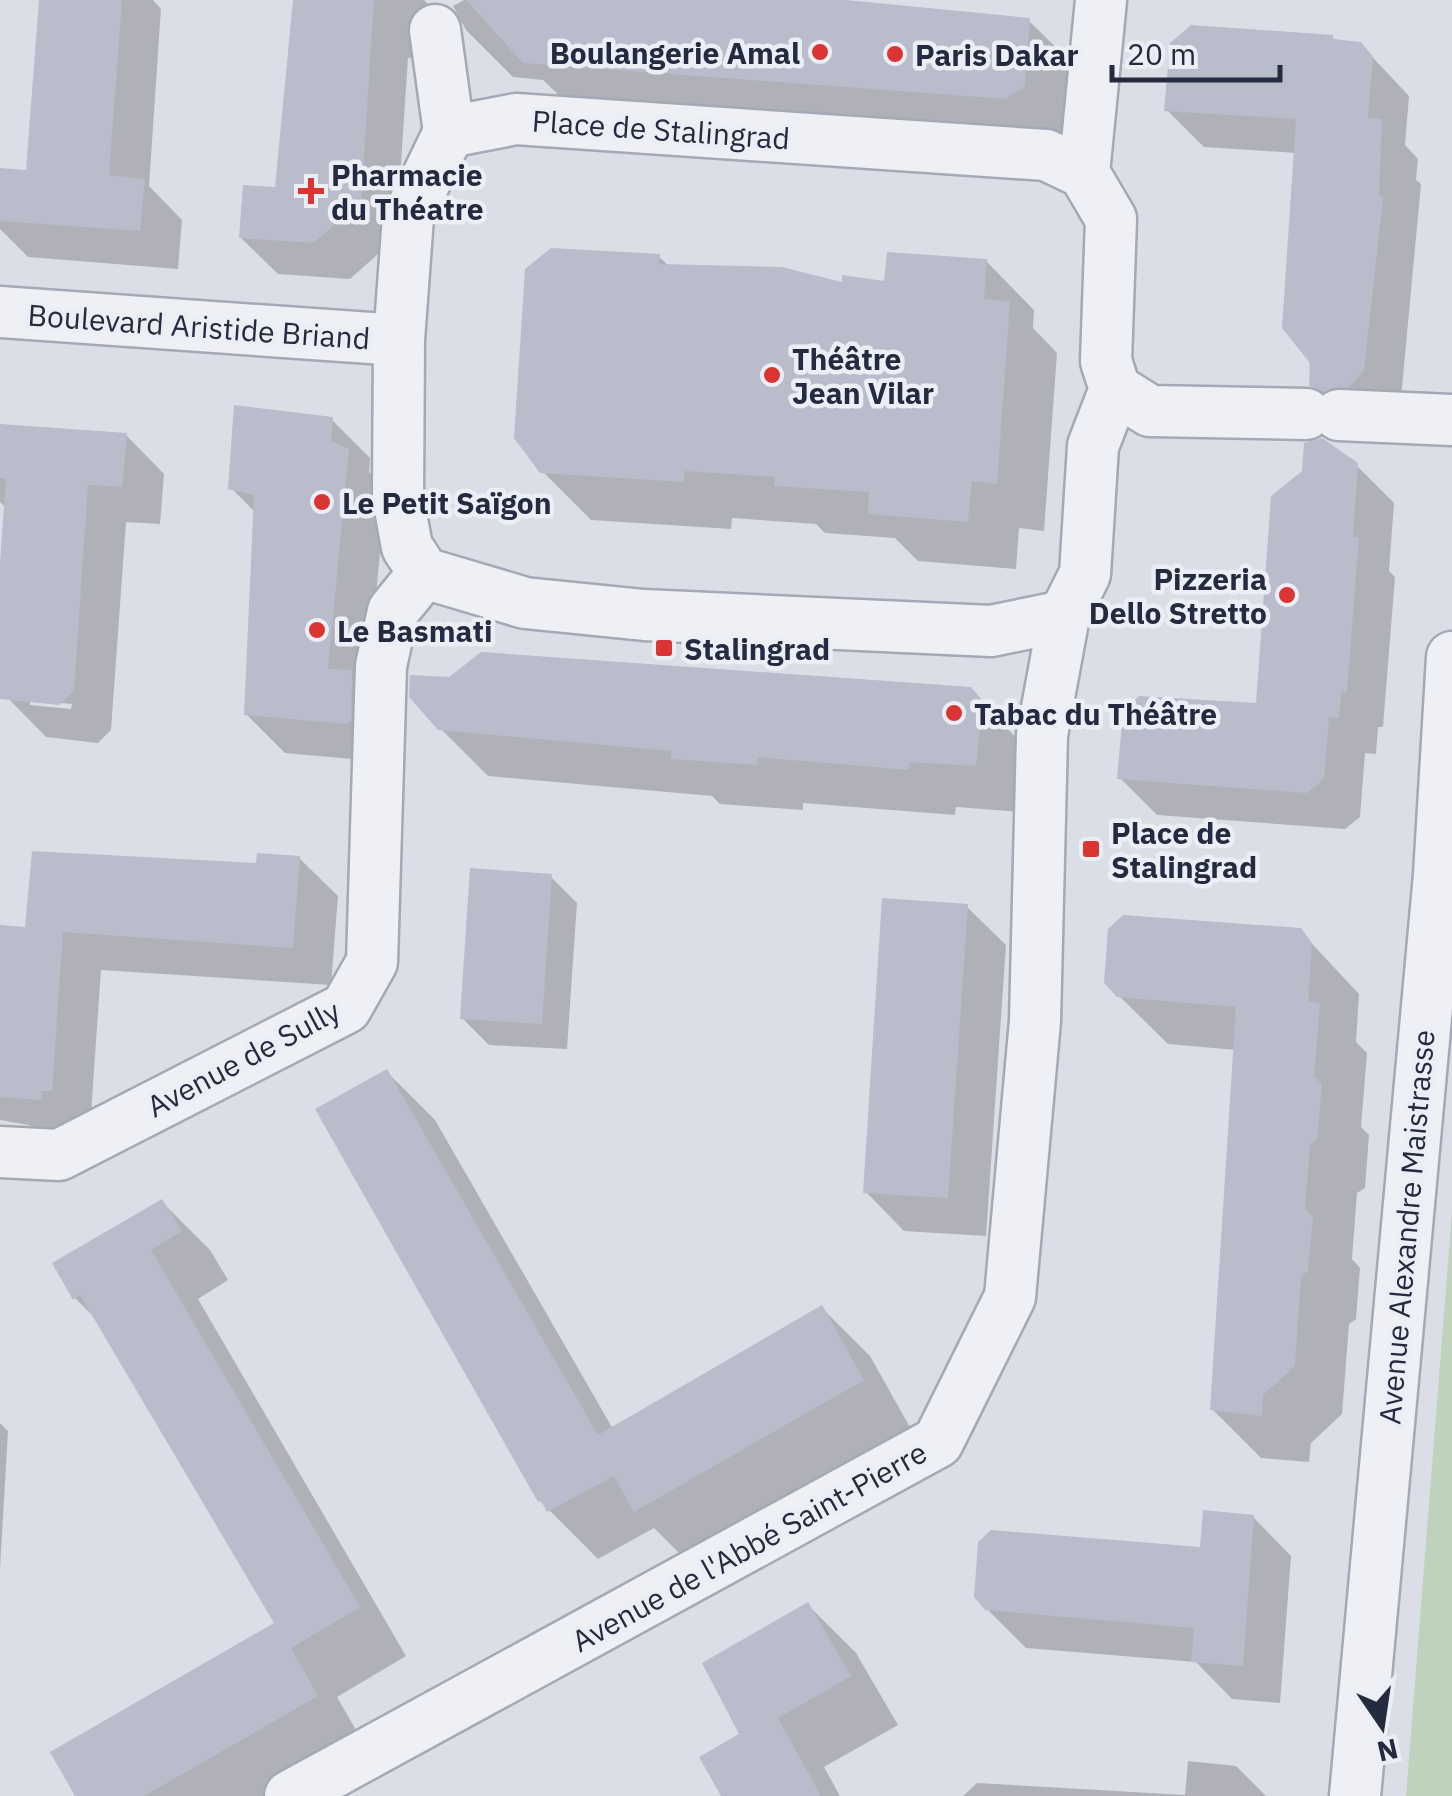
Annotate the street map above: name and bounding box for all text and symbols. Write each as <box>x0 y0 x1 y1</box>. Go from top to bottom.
scale bar <box>1112 20 1280 82</box>
place label: Boulangerie Amal <box>550 33 800 72</box>
text: 20 m <box>1127 34 1196 73</box>
place label: Paris Dakar <box>915 35 1079 74</box>
marker: Boulangerie Amal <box>809 41 831 63</box>
marker: Paris Dakar <box>884 43 906 65</box>
street label: Place de Stalingrad <box>531 101 791 157</box>
place label: Pharmacie du Théatre <box>331 155 484 228</box>
marker: Pharmacie du Théatre <box>300 180 322 202</box>
street label: Boulevard Aristide Briand <box>26 295 372 357</box>
place label: Théâtre Jean Vilar <box>792 339 934 412</box>
marker: Théâtre Jean Vilar <box>761 364 783 386</box>
place label: Le Petit Saïgon <box>342 483 552 522</box>
marker: Le Petit Saïgon <box>311 491 333 513</box>
place label: Pizzeria Dello Stretto <box>1089 559 1267 632</box>
marker: Pizzeria Dello Stretto <box>1276 584 1298 606</box>
place label: Le Basmati <box>337 611 493 650</box>
marker: Le Basmati <box>306 619 328 641</box>
place label: Stalingrad <box>684 629 830 668</box>
marker: Stalingrad <box>653 637 675 659</box>
place label: Tabac du Théâtre <box>974 694 1217 733</box>
marker: Tabac du Théâtre <box>943 702 965 724</box>
place label: Place de Stalingrad <box>1111 813 1257 886</box>
marker: Place de Stalingrad <box>1080 838 1102 860</box>
street label: Avenue de Sully <box>140 991 346 1125</box>
street label: Avenue Alexandre Maistrasse <box>1369 1028 1443 1426</box>
street label: Avenue de l'Abbé Saint-Pierre <box>565 1432 933 1660</box>
north arrow <box>1332 1676 1432 1776</box>
text: N <box>1374 1731 1402 1771</box>

